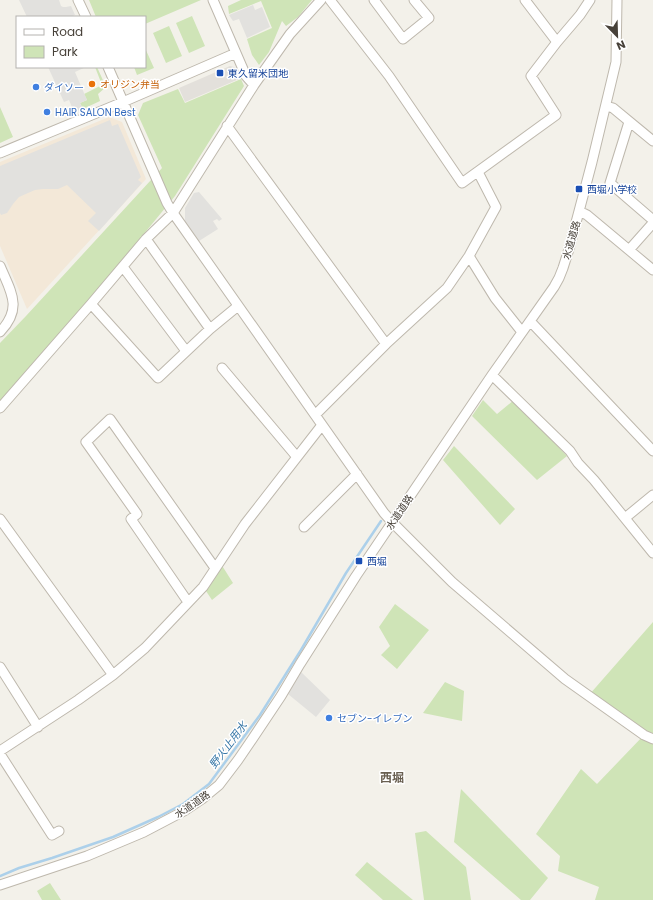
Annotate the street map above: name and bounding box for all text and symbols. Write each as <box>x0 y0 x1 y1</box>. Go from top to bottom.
legend <box>16 16 146 68</box>
north arrow <box>597 16 637 56</box>
text: Road <box>52 23 83 40</box>
text: N <box>614 36 628 54</box>
text: Park <box>52 43 79 60</box>
place label: 東久留米団地 <box>228 66 289 81</box>
marker: 東久留米団地 <box>215 68 225 78</box>
place label: オリジン弁当 <box>100 77 160 92</box>
marker: オリジン弁当 <box>87 79 97 89</box>
place label: ダイソー <box>44 80 84 95</box>
marker: ダイソー <box>31 82 41 92</box>
place label: HAIR SALON Best <box>55 105 136 120</box>
marker: HAIR SALON Best <box>42 107 52 117</box>
place label: 西堀小学校 <box>587 182 637 197</box>
marker: 西堀小学校 <box>574 184 584 194</box>
street label: 水道道路 <box>559 219 584 261</box>
street label: 水道道路 <box>382 492 417 533</box>
place label: 西堀 <box>367 554 387 569</box>
marker: 西堀 <box>354 556 364 566</box>
place label: セブン-イレブン <box>337 711 413 726</box>
marker: セブン-イレブン <box>324 713 334 723</box>
water label: 野火止用水 <box>205 717 252 772</box>
district label: 西堀 <box>380 769 404 786</box>
street label: 水道道路 <box>172 787 213 822</box>

